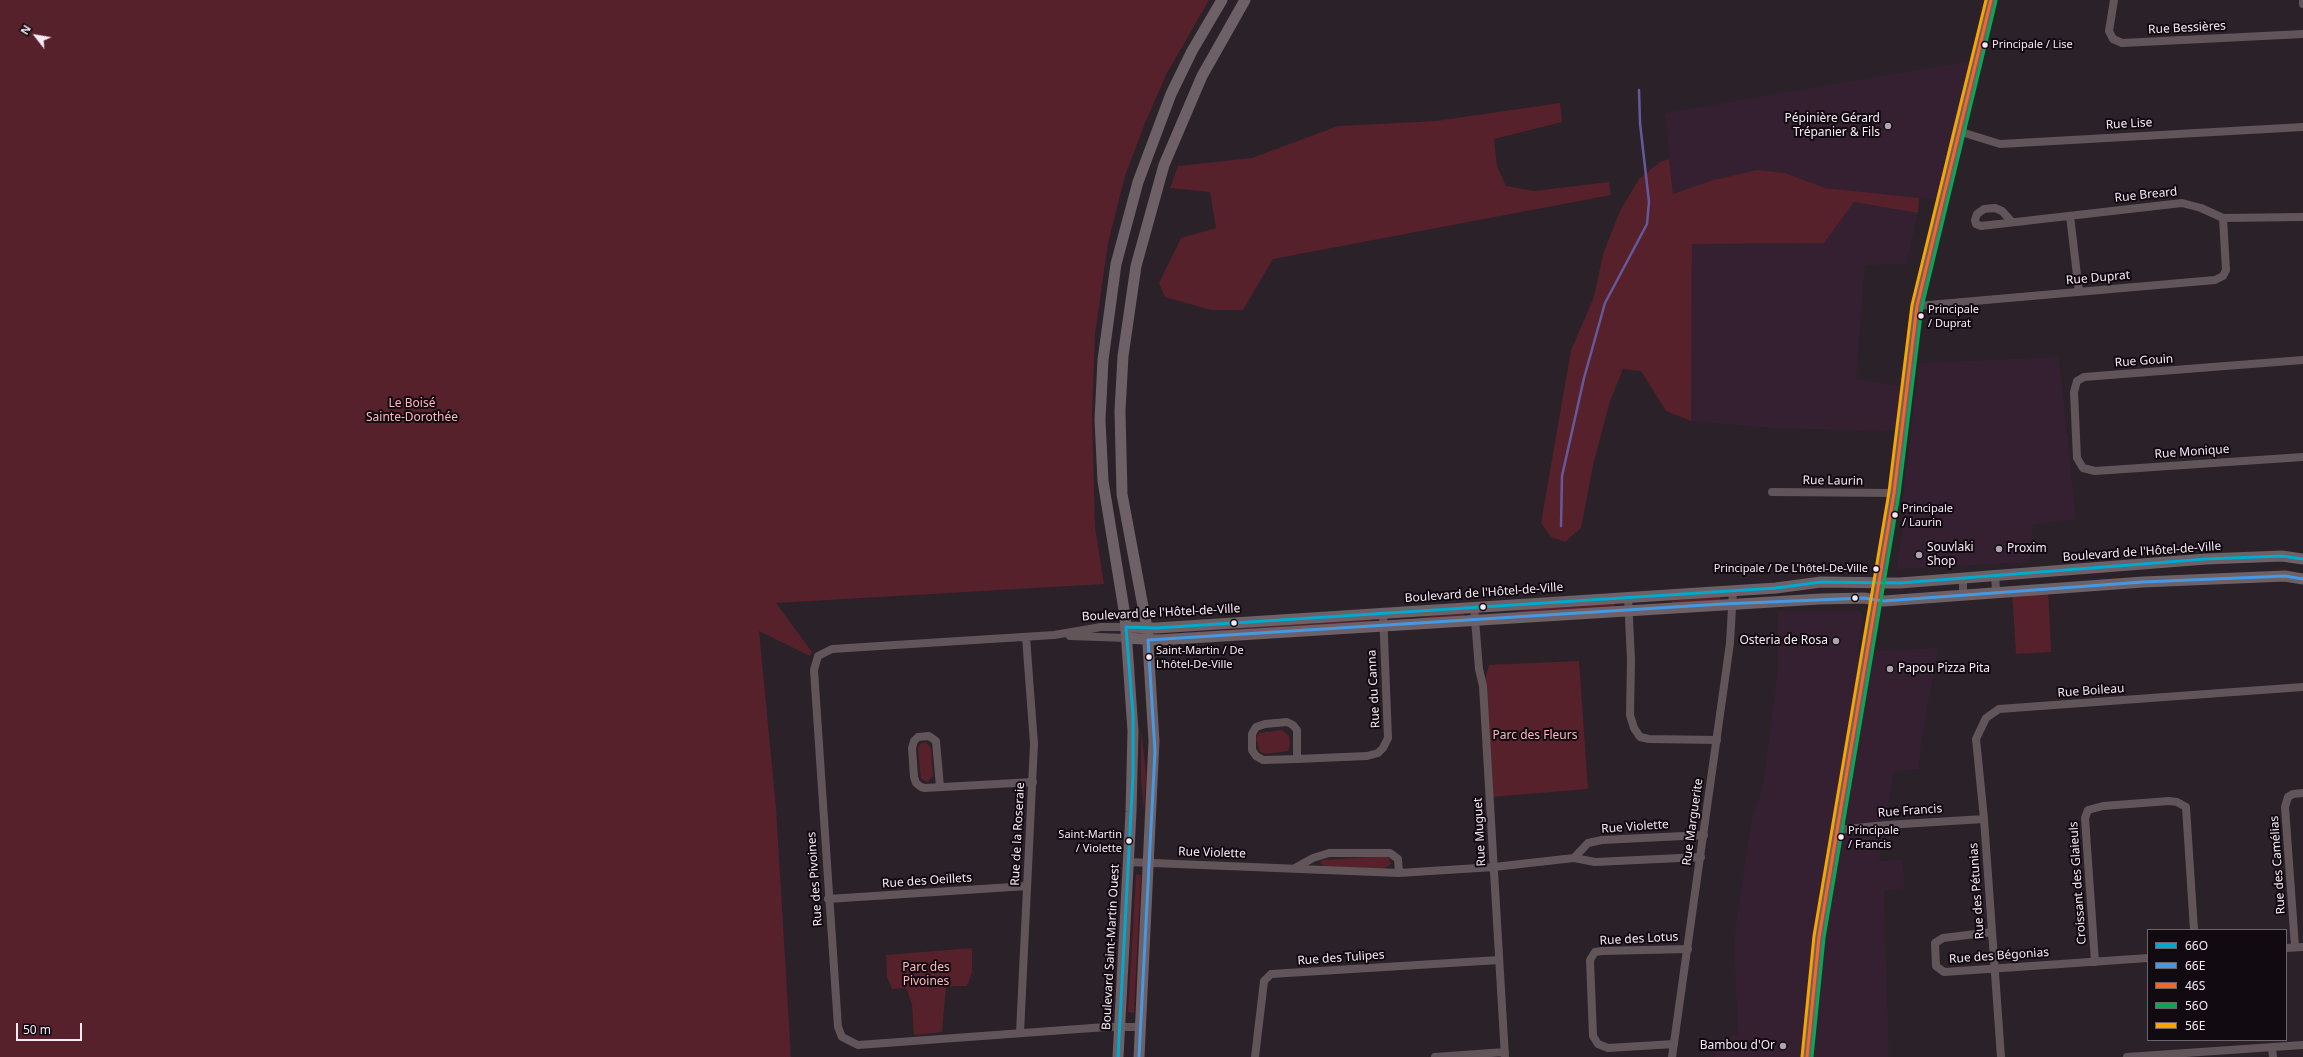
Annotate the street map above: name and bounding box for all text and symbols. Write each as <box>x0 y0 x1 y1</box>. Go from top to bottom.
north arrow <box>16 16 56 56</box>
street label: Rue Bessières <box>2148 19 2226 37</box>
text: N <box>17 22 34 37</box>
place label: Principale / Lise <box>1992 38 2073 52</box>
marker: Principale / Lise <box>1980 40 1990 50</box>
place label: Pépinière Gérard Trépanier & Fils <box>1785 112 1880 140</box>
street label: Rue Lise <box>2105 116 2153 132</box>
marker: Pépinière Gérard Trépanier & Fils <box>1883 121 1893 131</box>
street label: Rue Breard <box>2114 185 2178 205</box>
street label: Rue Duprat <box>2065 268 2131 288</box>
place label: Principale / Duprat <box>1928 303 1979 329</box>
marker: Principale / Duprat <box>1916 311 1926 321</box>
street label: Rue Gouin <box>2114 352 2174 370</box>
park label: Le Boisé Sainte-Dorothée <box>366 397 458 425</box>
street label: Rue Monique <box>2154 442 2230 462</box>
street label: Rue Laurin <box>1803 473 1863 489</box>
place label: Principale / Laurin <box>1902 502 1953 528</box>
marker: Principale / Laurin <box>1890 510 1900 520</box>
street label: Boulevard de l'Hôtel-de-Ville <box>2062 539 2222 565</box>
place label: Souvlaki Shop <box>1927 541 1974 569</box>
place label: Proxim <box>2007 542 2047 556</box>
marker: Proxim <box>1994 544 2004 554</box>
marker: Souvlaki Shop <box>1914 550 1924 560</box>
place label: Principale / De L'hôtel-De-Ville <box>1714 562 1868 576</box>
marker: Principale / De L'hôtel-De-Ville <box>1871 564 1881 574</box>
street label: Boulevard de l'Hôtel-de-Ville <box>1404 580 1564 606</box>
unlabelled marker <box>1850 593 1860 603</box>
street label: Boulevard de l'Hôtel-de-Ville <box>1081 602 1241 624</box>
unlabelled marker <box>1478 602 1488 612</box>
unlabelled marker <box>1229 618 1239 628</box>
place label: Osteria de Rosa <box>1739 634 1828 648</box>
marker: Osteria de Rosa <box>1831 636 1841 646</box>
place label: Saint-Martin / De L'hôtel-De-Ville <box>1156 644 1244 670</box>
street label: Rue du Canna <box>1365 649 1383 729</box>
marker: Saint-Martin / De L'hôtel-De-Ville <box>1144 652 1154 662</box>
place label: Papou Pizza Pita <box>1898 662 1990 676</box>
marker: Papou Pizza Pita <box>1885 664 1895 674</box>
street label: Rue Boileau <box>2057 681 2125 701</box>
park label: Parc des Fleurs <box>1493 729 1577 743</box>
street label: Rue Marguerite <box>1680 777 1706 867</box>
street label: Rue de la Roseraie <box>1008 782 1028 886</box>
street label: Rue Muguet <box>1471 797 1489 867</box>
street label: Rue Francis <box>1877 802 1943 820</box>
street label: Rue des Camélias <box>2267 815 2289 915</box>
street label: Rue Violette <box>1601 817 1669 837</box>
street label: Croissant des Glaieuls <box>2067 821 2089 945</box>
place label: Principale / Francis <box>1848 824 1899 850</box>
place label: Saint-Martin / Violette <box>1058 828 1122 854</box>
street label: Rue des Pivoines <box>805 831 825 927</box>
marker: Principale / Francis <box>1836 832 1846 842</box>
marker: Saint-Martin / Violette <box>1124 836 1134 846</box>
street label: Rue des Pétunias <box>1966 842 1988 940</box>
street label: Rue Violette <box>1178 845 1246 861</box>
street label: Boulevard Saint-Martin Ouest <box>1099 864 1123 1030</box>
street label: Rue des Oeillets <box>882 871 972 891</box>
legend <box>2147 929 2287 1041</box>
street label: Rue des Lotus <box>1599 930 1679 948</box>
text: 66O <box>2185 937 2208 954</box>
street label: Rue des Bégonias <box>1949 945 2049 967</box>
street label: Rue des Tulipes <box>1297 948 1385 968</box>
text: 66E <box>2185 957 2205 974</box>
park label: Parc des Pivoines <box>902 961 950 989</box>
text: 46S <box>2185 977 2205 994</box>
text: 56O <box>2185 997 2208 1014</box>
scale bar <box>18 1015 84 1041</box>
text: 56E <box>2185 1017 2205 1034</box>
text: 50 m <box>23 1021 51 1038</box>
place label: Bambou d'Or <box>1700 1039 1775 1053</box>
marker: Bambou d'Or <box>1778 1041 1788 1051</box>

